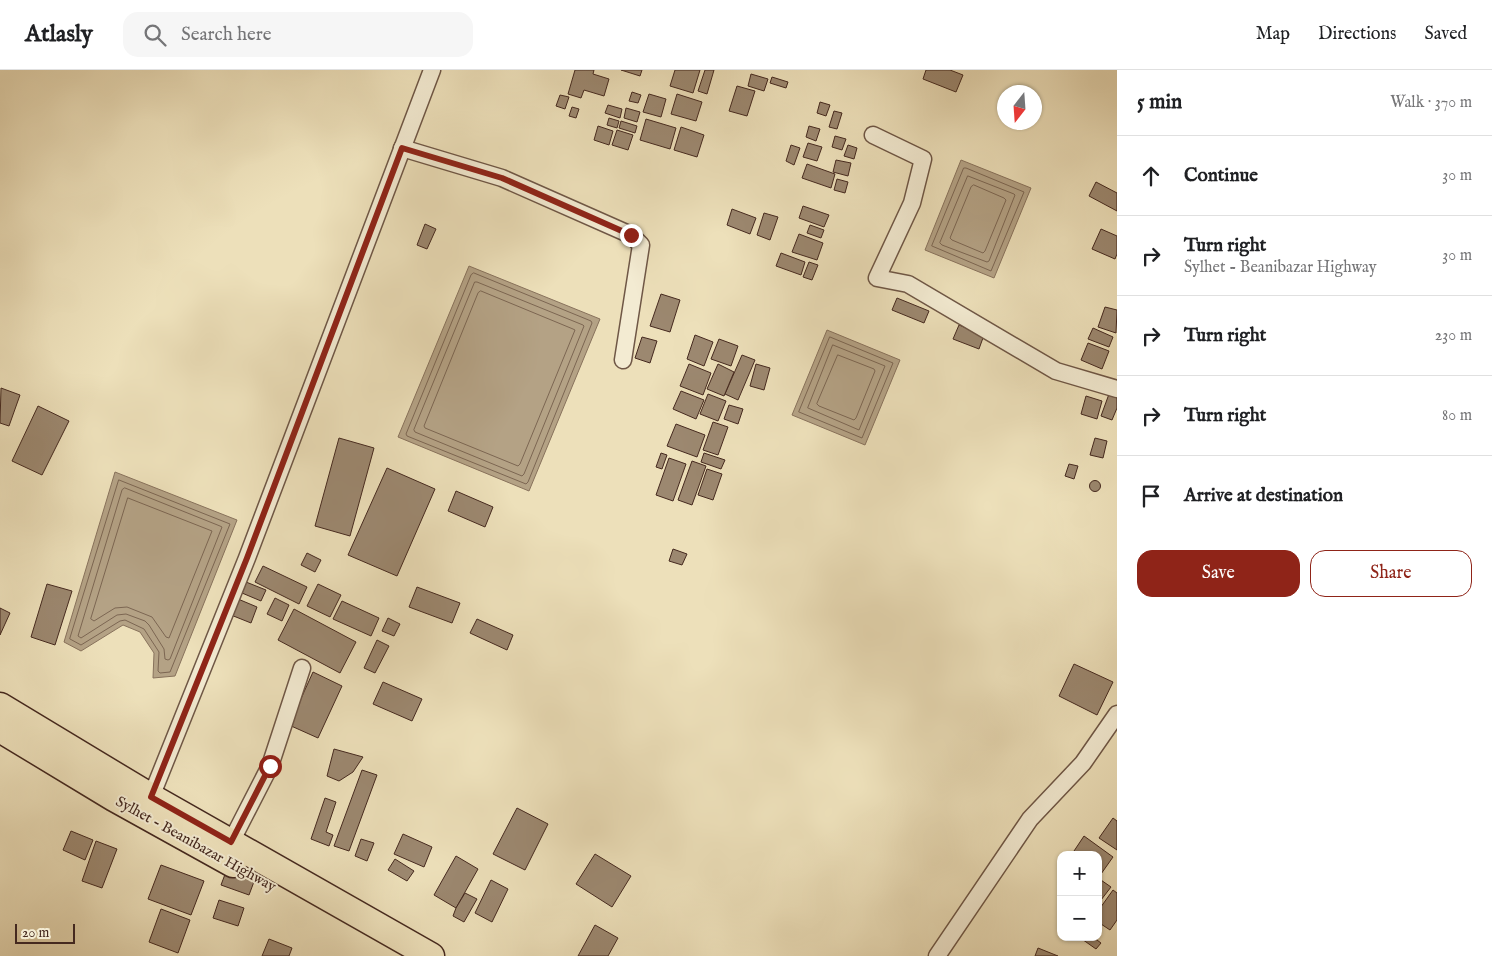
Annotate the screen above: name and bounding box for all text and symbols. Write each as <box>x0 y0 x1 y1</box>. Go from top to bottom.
search box <box>123 12 473 57</box>
text: Atlasly <box>25 19 93 50</box>
icon: search <box>141 21 169 49</box>
text: Search here <box>181 23 271 47</box>
text: Map <box>1256 23 1290 46</box>
text: Directions <box>1318 23 1396 46</box>
text: Saved <box>1424 23 1467 46</box>
north arrow <box>997 85 1042 130</box>
text: 5 min <box>1137 89 1182 116</box>
text: Walk · 370 m <box>1390 93 1472 113</box>
icon: ahead <box>1137 162 1165 190</box>
text: Continue <box>1184 164 1258 188</box>
text: 30 m <box>1442 166 1472 186</box>
route end <box>620 224 643 247</box>
text: Turn right <box>1184 234 1266 258</box>
icon: right <box>1137 242 1165 270</box>
text: 30 m <box>1442 246 1472 266</box>
text: Sylhet - Beanibazar Highway <box>1184 258 1377 278</box>
icon: right <box>1137 322 1165 350</box>
text: Turn right <box>1184 324 1266 348</box>
text: 230 m <box>1435 326 1472 346</box>
icon: right <box>1137 402 1165 430</box>
text: Turn right <box>1184 404 1266 428</box>
text: 80 m <box>1442 406 1472 426</box>
icon: arrive <box>1137 482 1165 510</box>
text: Arrive at destination <box>1184 484 1343 508</box>
button: Save <box>1137 550 1300 597</box>
button: Share <box>1310 550 1472 597</box>
route start <box>259 755 282 778</box>
street label: Sylhet - Beanibazar Highway <box>112 792 280 896</box>
map controls <box>1057 851 1102 941</box>
button: + <box>1057 851 1102 896</box>
button: − <box>1057 896 1102 941</box>
scale bar <box>15 921 75 944</box>
text: 20 m <box>22 924 49 942</box>

